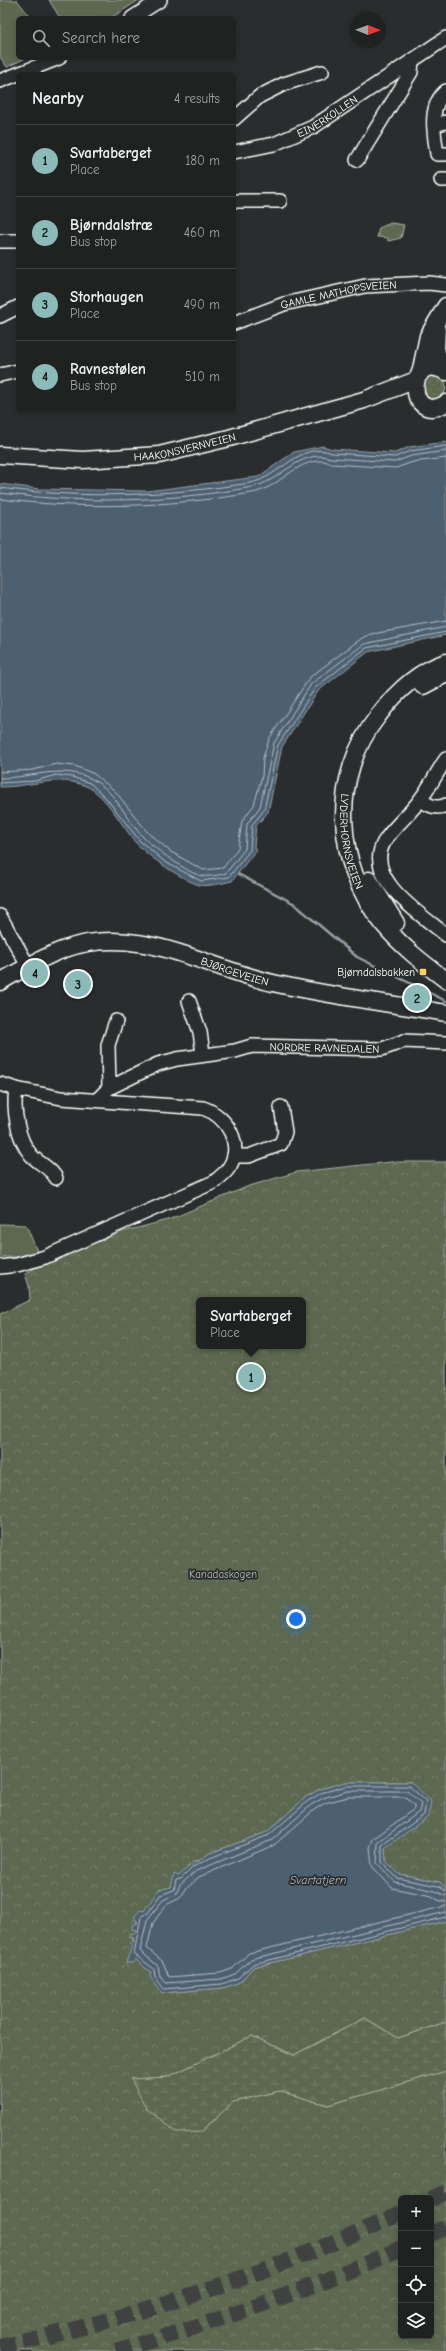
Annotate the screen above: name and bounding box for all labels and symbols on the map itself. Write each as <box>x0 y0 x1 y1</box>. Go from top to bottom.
north arrow <box>350 12 386 48</box>
street label: EINERKOLLEN <box>295 93 360 140</box>
street label: GAMLE MATHOPSVEIEN <box>279 278 397 311</box>
street label: HAAKONSVERNVEIEN <box>133 430 237 463</box>
street label: LYDERHORNSVEIEN <box>338 793 366 891</box>
street label: BJØRGEVEIEN <box>199 954 270 988</box>
pin: 4 <box>22 958 48 988</box>
place label: Bjørndalsbakken <box>337 966 415 979</box>
marker: Bjørndalsbakken <box>418 967 428 977</box>
pin: 3 <box>65 969 91 999</box>
pin: 2 <box>404 983 430 1013</box>
street label: NORDRE RAVNEDALEN <box>270 1040 380 1055</box>
pin: 1 <box>238 1362 264 1392</box>
park label: Kanadaskogen <box>189 1568 257 1581</box>
your location <box>286 1609 306 1629</box>
water label: Svartatjern <box>290 1873 347 1887</box>

